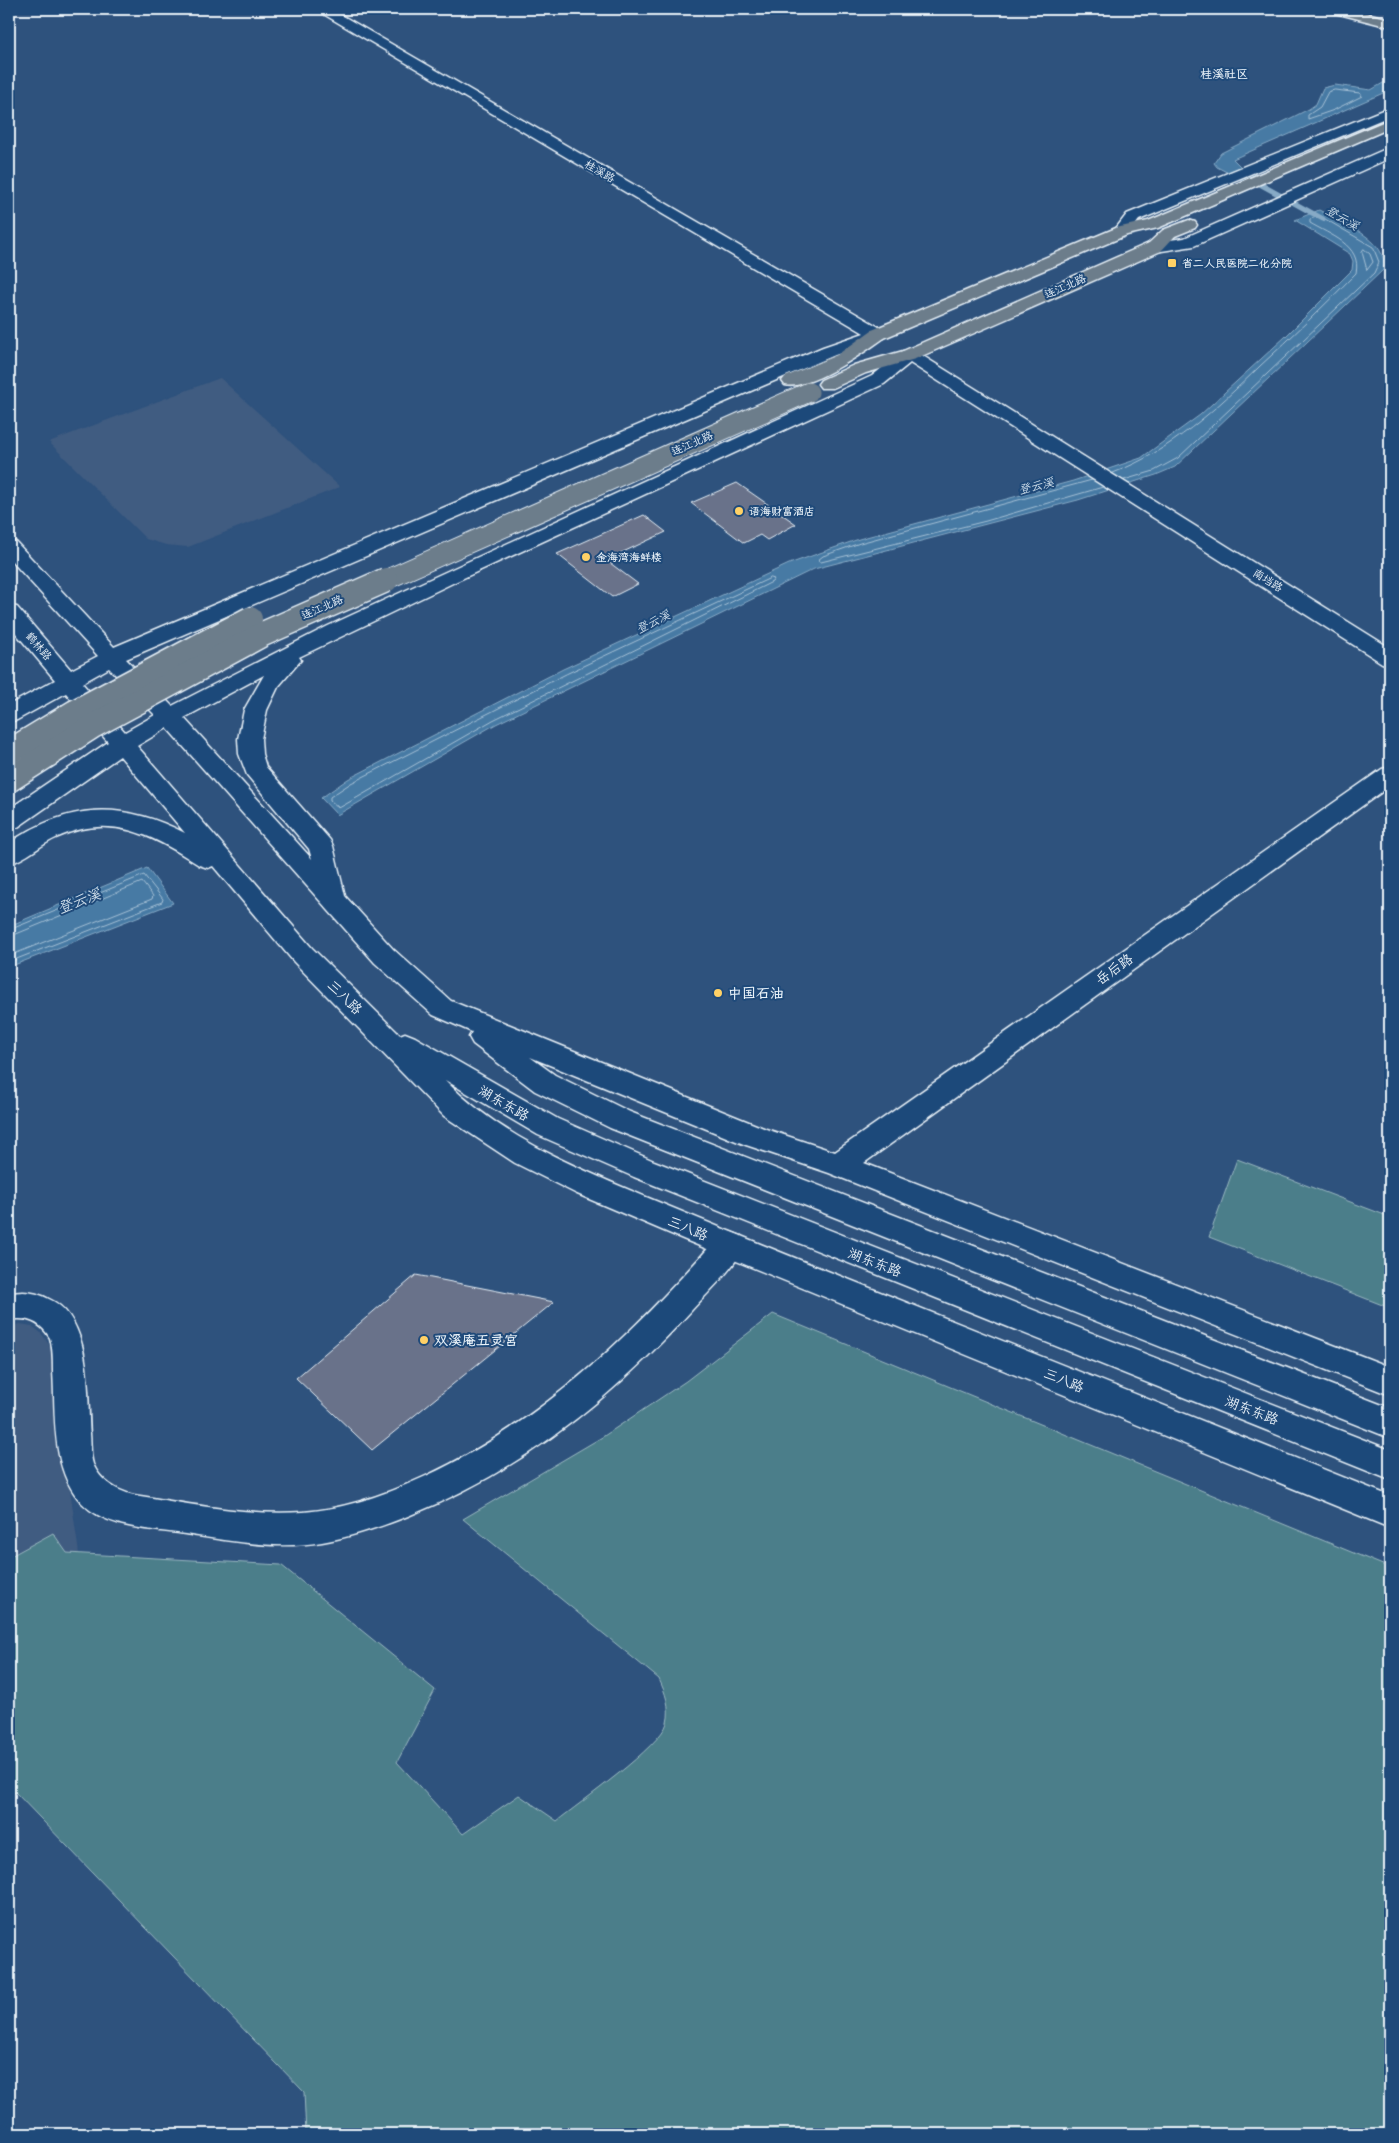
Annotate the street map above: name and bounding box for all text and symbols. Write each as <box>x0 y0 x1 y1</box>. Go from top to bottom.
district label: 桂溪社区 <box>1200 63 1248 85</box>
street label: 桂溪路 <box>581 155 619 188</box>
water label: 登云溪 <box>1321 199 1364 237</box>
place label: 省二人民医院二化分院 <box>1182 254 1292 273</box>
marker: 省二人民医院二化分院 <box>1166 257 1178 269</box>
street label: 连江北路 <box>1041 269 1089 304</box>
street label: 连江北路 <box>668 426 716 461</box>
water label: 登云溪 <box>1016 471 1057 501</box>
place label: 语海财富酒店 <box>749 502 815 521</box>
marker: 语海财富酒店 <box>733 505 745 517</box>
place label: 金海湾海鲜楼 <box>596 548 662 567</box>
marker: 金海湾海鲜楼 <box>580 551 592 563</box>
street label: 南垱路 <box>1249 564 1287 597</box>
street label: 连江北路 <box>298 590 346 625</box>
water label: 登云溪 <box>632 604 675 640</box>
street label: 鹤林路 <box>21 628 57 665</box>
water label: 登云溪 <box>53 880 106 921</box>
street label: 岳后路 <box>1090 947 1139 992</box>
street label: 三八路 <box>321 974 368 1021</box>
place label: 中国石油 <box>728 981 784 1006</box>
marker: 中国石油 <box>712 987 724 999</box>
street label: 湖东东路 <box>473 1079 534 1128</box>
street label: 三八路 <box>664 1209 712 1248</box>
street label: 湖东东路 <box>844 1241 905 1284</box>
place label: 双溪庵五灵宫 <box>434 1328 518 1353</box>
marker: 双溪庵五灵宫 <box>418 1334 430 1346</box>
street label: 三八路 <box>1040 1361 1088 1400</box>
street label: 湖东东路 <box>1221 1389 1282 1432</box>

